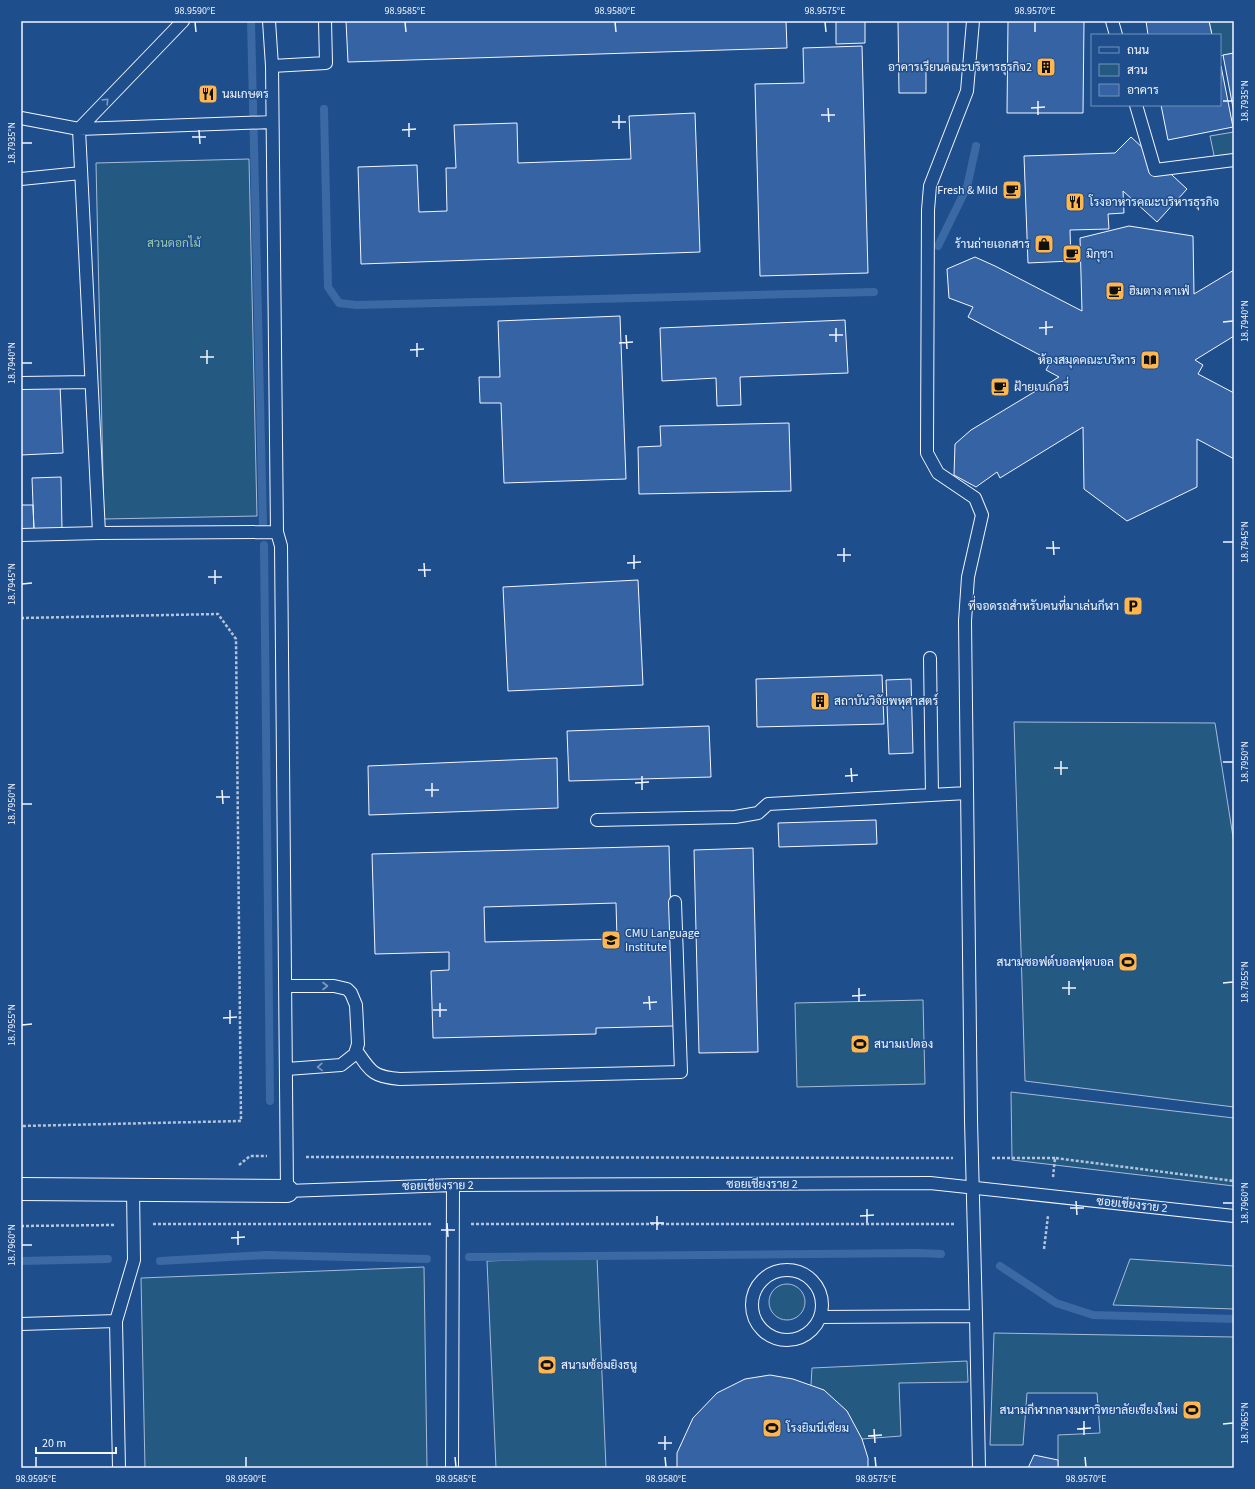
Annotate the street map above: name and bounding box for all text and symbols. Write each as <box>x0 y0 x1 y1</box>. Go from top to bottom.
text: 98.9590°E <box>175 4 215 18</box>
text: 98.9585°E <box>385 4 425 18</box>
text: 98.9580°E <box>595 4 635 18</box>
text: 98.9575°E <box>805 4 845 18</box>
text: 98.9570°E <box>1015 4 1055 18</box>
legend <box>1091 34 1221 106</box>
text: ถนน <box>1127 42 1150 59</box>
building icon: อาคารเรียนคณะบริหารธุรกิจ2 <box>1035 56 1057 78</box>
place label: อาคารเรียนคณะบริหารธุรกิจ2 <box>888 59 1032 76</box>
text: สวน <box>1127 62 1148 79</box>
text: 18.7935°N <box>1238 80 1252 122</box>
text: อาคาร <box>1127 82 1159 99</box>
restaurant icon: นมเกษตร <box>197 83 219 105</box>
place label: นมเกษตร <box>222 86 269 103</box>
one-way arrow <box>101 98 109 106</box>
text: 18.7935°N <box>5 122 19 164</box>
cafe icon: Fresh & Mild <box>1001 179 1023 201</box>
place label: Fresh & Mild <box>937 182 998 199</box>
restaurant icon: โรงอาหารคณะบริหารธุรกิจ <box>1064 191 1086 213</box>
place label: โรงอาหารคณะบริหารธุรกิจ <box>1088 194 1219 211</box>
shop icon: ร้านถ่ายเอกสาร <box>1033 233 1055 255</box>
park label: สวนดอกไม้ <box>147 235 202 252</box>
place label: ร้านถ่ายเอกสาร <box>955 236 1030 253</box>
cafe icon: มิกุชา <box>1061 243 1083 265</box>
place label: มิกุชา <box>1086 246 1113 263</box>
cafe icon: ฮิมตาง คาเฟ่ <box>1104 280 1126 302</box>
place label: ฮิมตาง คาเฟ่ <box>1129 283 1190 300</box>
text: 18.7940°N <box>1238 300 1252 342</box>
text: 18.7940°N <box>5 342 19 384</box>
library icon: ห้องสมุดคณะบริหาร <box>1139 349 1161 371</box>
place label: ห้องสมุดคณะบริหาร <box>1038 352 1136 369</box>
cafe icon: ฝ้ายเบเกอรี่ <box>989 376 1011 398</box>
place label: ฝ้ายเบเกอรี่ <box>1014 376 1069 396</box>
text: 18.7945°N <box>1238 521 1252 563</box>
text: 18.7945°N <box>5 563 19 605</box>
place label: ที่จอดรถสำหรับคนที่มาเล่นกีฬา <box>968 595 1119 615</box>
parking icon: ที่จอดรถสำหรับคนที่มาเล่นกีฬา <box>1122 595 1144 617</box>
building icon: สถาบันวิจัยพหุศาสตร์ <box>809 690 831 712</box>
place label: สถาบันวิจัยพหุศาสตร์ <box>834 693 938 710</box>
text: 18.7950°N <box>1238 741 1252 783</box>
text: 18.7950°N <box>5 783 19 825</box>
place label: CMU Language Institute <box>625 925 700 956</box>
school or university icon: CMU Language Institute <box>600 929 622 951</box>
sports icon: สนามซอฟต์บอลฟุตบอล <box>1117 951 1139 973</box>
place label: สนามซอฟต์บอลฟุตบอล <box>996 954 1114 971</box>
text: 18.7955°N <box>1238 961 1252 1003</box>
one-way arrow <box>322 982 328 990</box>
text: 18.7955°N <box>5 1004 19 1046</box>
sports icon: สนามเปตอง <box>849 1033 871 1055</box>
place label: สนามเปตอง <box>874 1036 933 1053</box>
one-way arrow <box>317 1063 323 1071</box>
street label: ซอยเชียงราย 2 <box>726 1176 798 1193</box>
street label: ซอยเชียงราย 2 <box>402 1177 474 1195</box>
text: 18.7960°N <box>1238 1182 1252 1224</box>
street label: ซอยเชียงราย 2 <box>1096 1193 1168 1217</box>
text: 18.7960°N <box>5 1224 19 1266</box>
sports icon: สนามซ้อมยิงธนู <box>536 1354 558 1376</box>
place label: สนามซ้อมยิงธนู <box>561 1357 637 1374</box>
sports icon: สนามกีฬากลางมหาวิทยาลัยเชียงใหม่ <box>1181 1399 1203 1421</box>
place label: สนามกีฬากลางมหาวิทยาลัยเชียงใหม่ <box>999 1402 1178 1419</box>
text: 18.7965°N <box>1238 1402 1252 1444</box>
sports icon: โรงยิมนีเซียม <box>761 1417 783 1439</box>
place label: โรงยิมนีเซียม <box>785 1420 849 1437</box>
scale bar <box>36 1429 116 1455</box>
text: 20 m <box>42 1435 66 1452</box>
text: 98.9595°E <box>16 1472 56 1486</box>
text: 98.9590°E <box>226 1472 266 1486</box>
text: 98.9585°E <box>436 1472 476 1486</box>
text: 98.9580°E <box>646 1472 686 1486</box>
text: 98.9575°E <box>856 1472 896 1486</box>
text: 98.9570°E <box>1066 1472 1106 1486</box>

